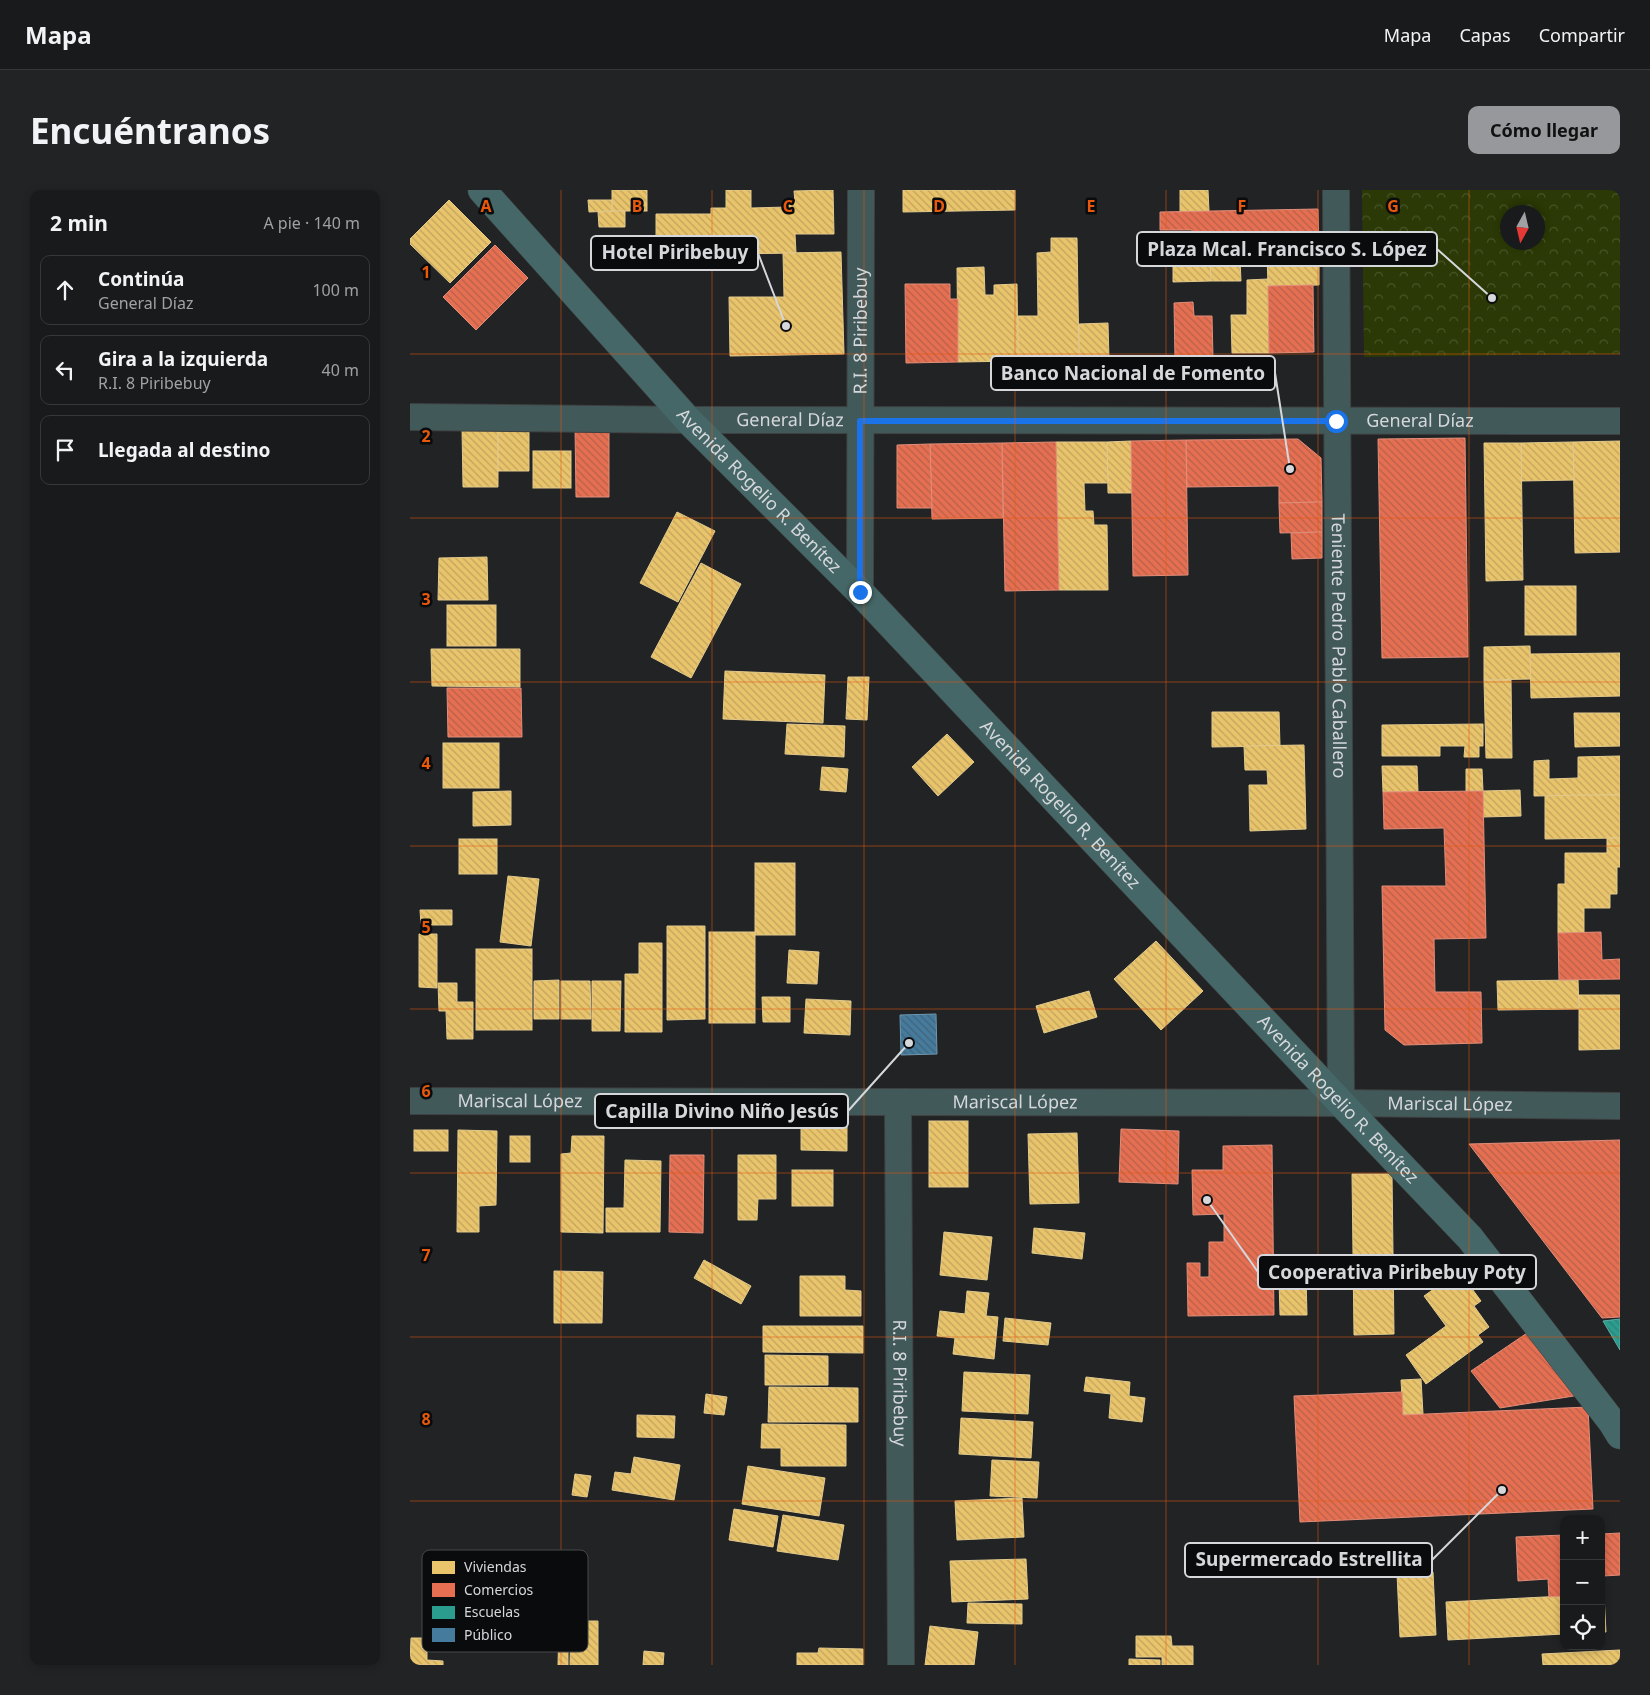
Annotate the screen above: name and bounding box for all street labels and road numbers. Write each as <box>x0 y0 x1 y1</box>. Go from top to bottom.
street label: R.I. 8 Piribebuy <box>847 267 872 394</box>
street label: Avenida Rogelio R. Benítez <box>672 403 847 578</box>
street label: General Díaz <box>736 407 844 431</box>
street label: General Díaz <box>1366 408 1474 432</box>
street label: Teniente Pedro Pablo Caballero <box>1327 514 1352 778</box>
street label: Avenida Rogelio R. Benítez <box>975 714 1146 894</box>
street label: Avenida Rogelio R. Benítez <box>1253 1009 1424 1188</box>
street label: Mariscal López <box>457 1088 583 1112</box>
street label: Mariscal López <box>952 1089 1078 1113</box>
street label: Mariscal López <box>1387 1091 1513 1116</box>
street label: R.I. 8 Piribebuy <box>888 1319 913 1447</box>

